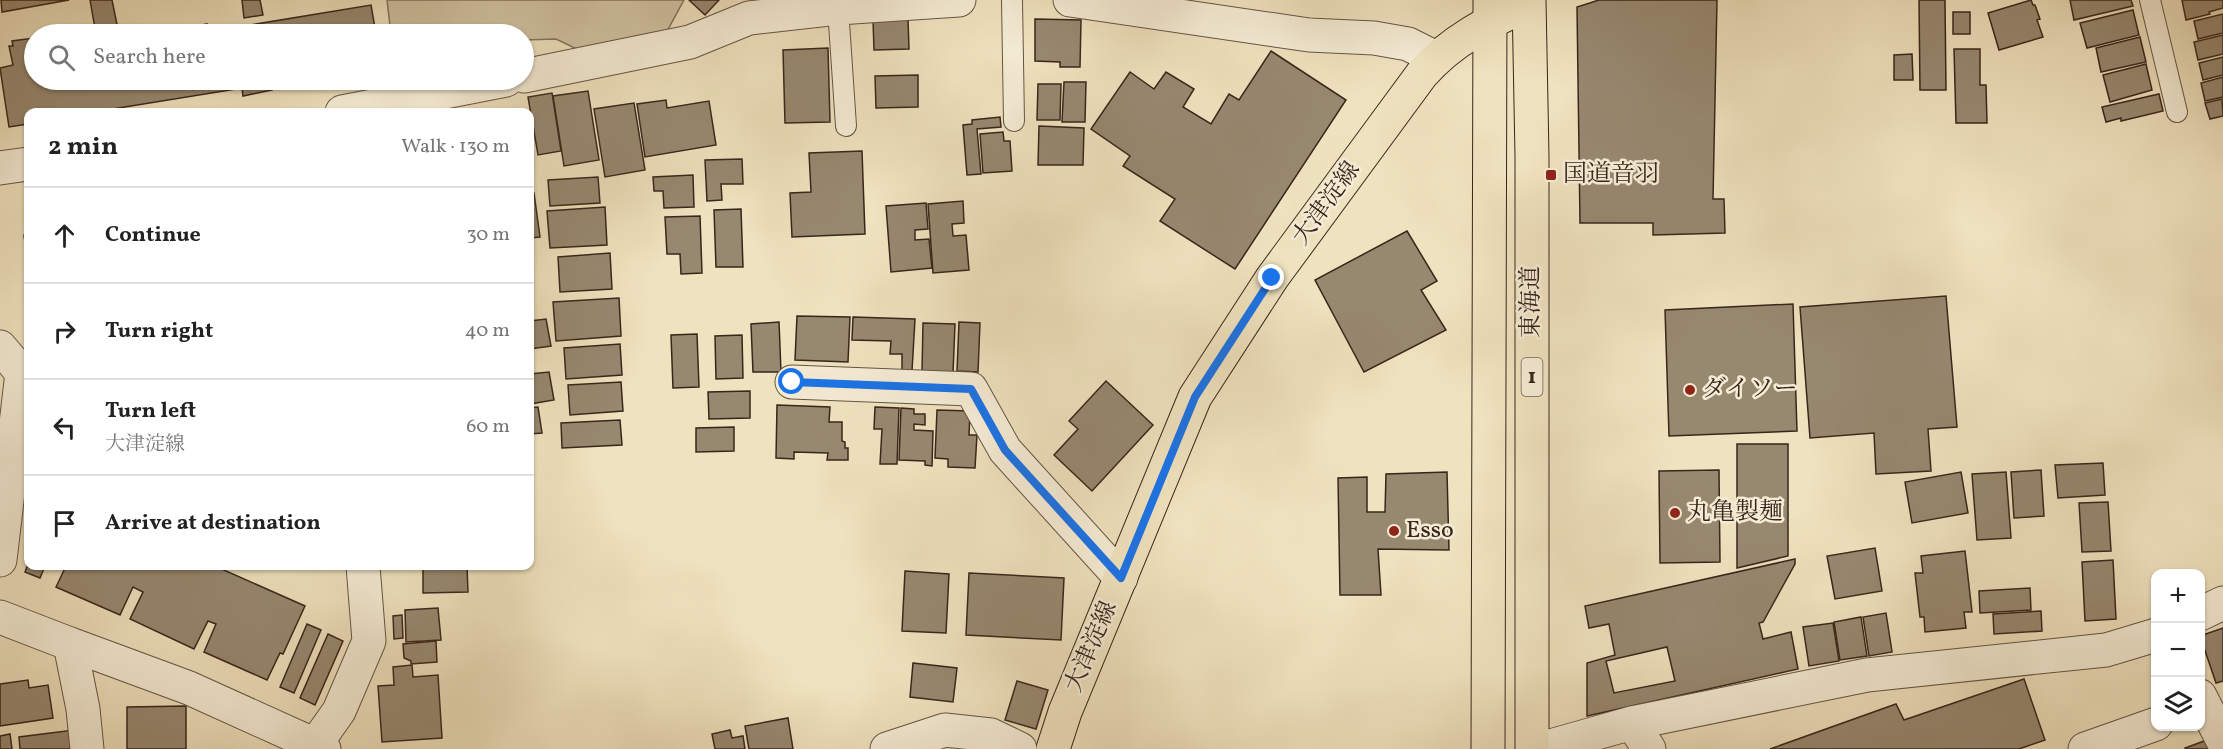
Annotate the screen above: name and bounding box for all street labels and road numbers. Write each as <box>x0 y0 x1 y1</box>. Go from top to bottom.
street label: 大津淀線 <box>1285 155 1369 253</box>
street label: 東海道 <box>1515 266 1549 338</box>
road number: 1 <box>1522 358 1543 396</box>
street label: 大津淀線 <box>1058 596 1126 698</box>

